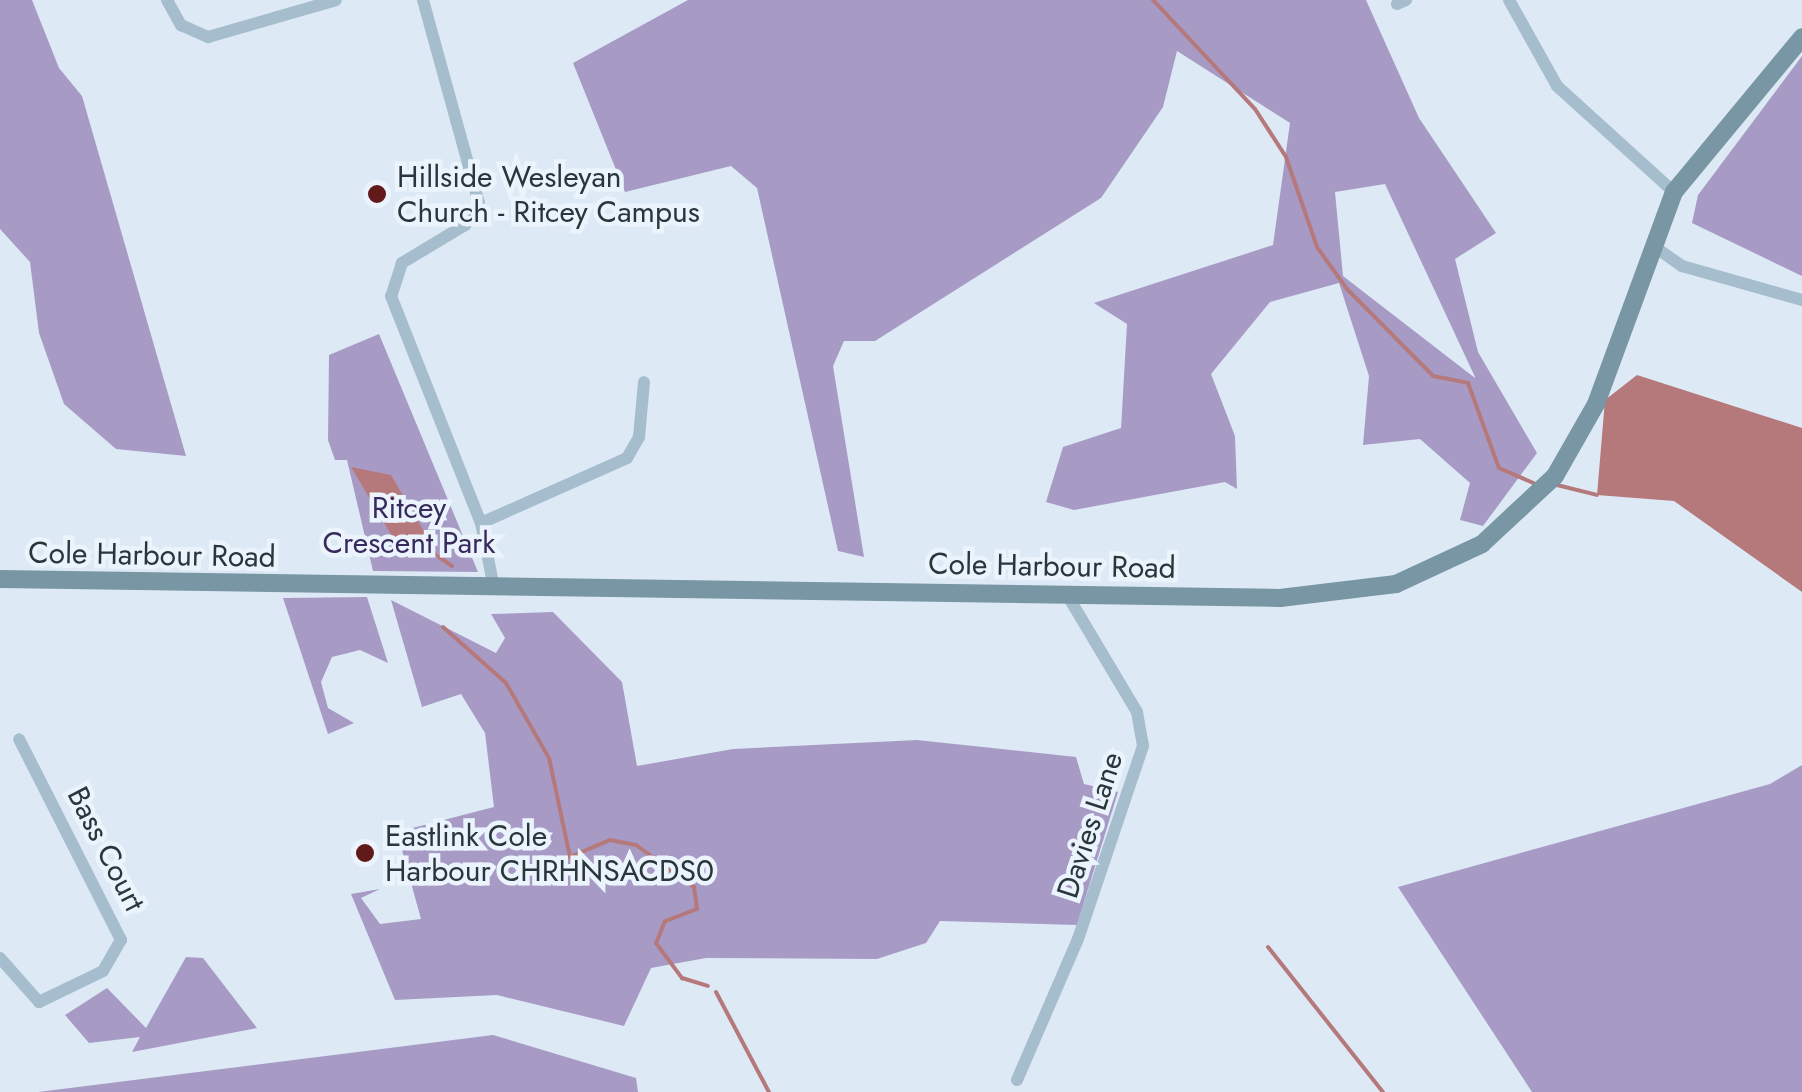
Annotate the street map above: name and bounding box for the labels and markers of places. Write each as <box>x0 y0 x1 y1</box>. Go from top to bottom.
place label: Hillside Wesleyan Church - Ritcey Campus <box>397 159 700 230</box>
marker: Hillside Wesleyan Church - Ritcey Campus <box>366 183 388 205</box>
place label: Eastlink Cole Harbour CHRHNSACDS0 <box>385 818 714 888</box>
marker: Eastlink Cole Harbour CHRHNSACDS0 <box>354 842 376 864</box>

